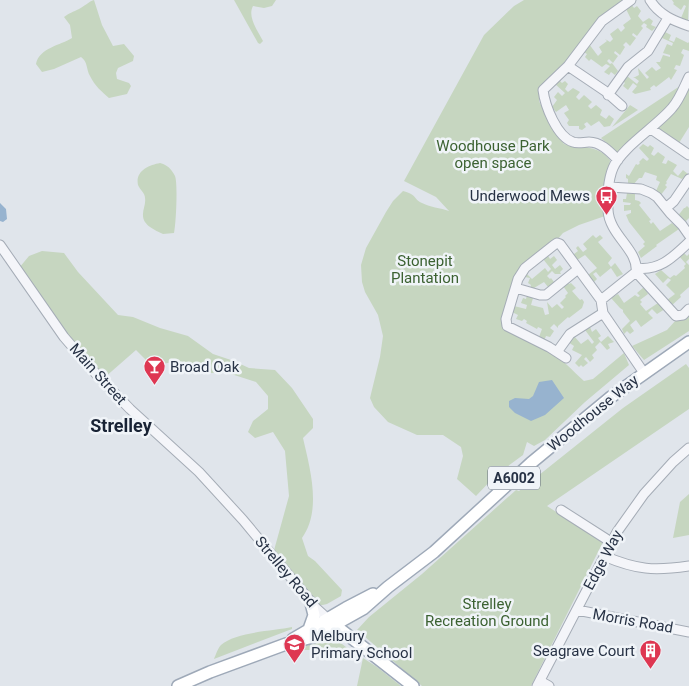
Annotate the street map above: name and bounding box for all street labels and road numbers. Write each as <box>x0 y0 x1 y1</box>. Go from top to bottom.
street label: Main Street <box>66 340 130 409</box>
street label: Woodhouse Way <box>544 371 642 455</box>
road number: A6002 <box>488 466 540 489</box>
street label: Edge Way <box>580 527 626 593</box>
street label: Strelley Road <box>251 533 321 611</box>
street label: Morris Road <box>591 605 675 637</box>

